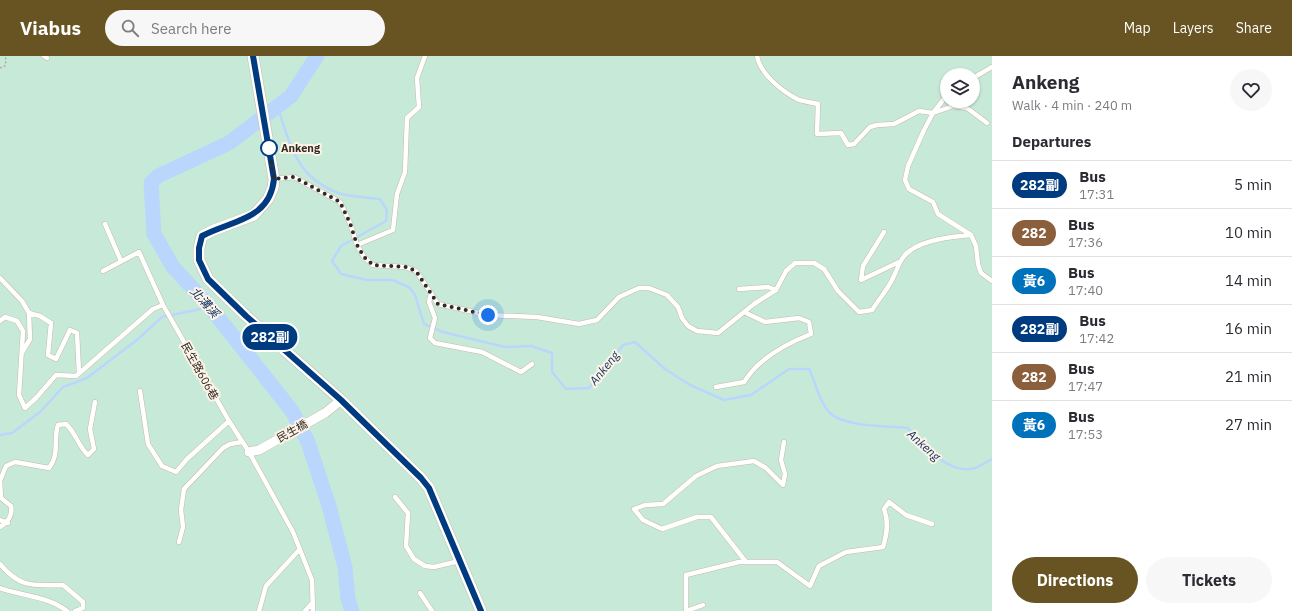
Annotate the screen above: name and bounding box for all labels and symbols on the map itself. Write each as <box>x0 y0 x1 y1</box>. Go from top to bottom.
marker: Ankeng <box>260 139 278 157</box>
place label: Ankeng <box>281 141 321 155</box>
water label: 北溝溪 <box>187 284 224 322</box>
your location <box>478 305 498 325</box>
line badge: 282副 <box>242 324 298 350</box>
street label: 民生路606巷 <box>178 340 222 402</box>
water label: Ankeng <box>585 347 623 389</box>
street label: 民生橋 <box>274 417 310 445</box>
water label: Ankeng <box>904 426 944 464</box>

